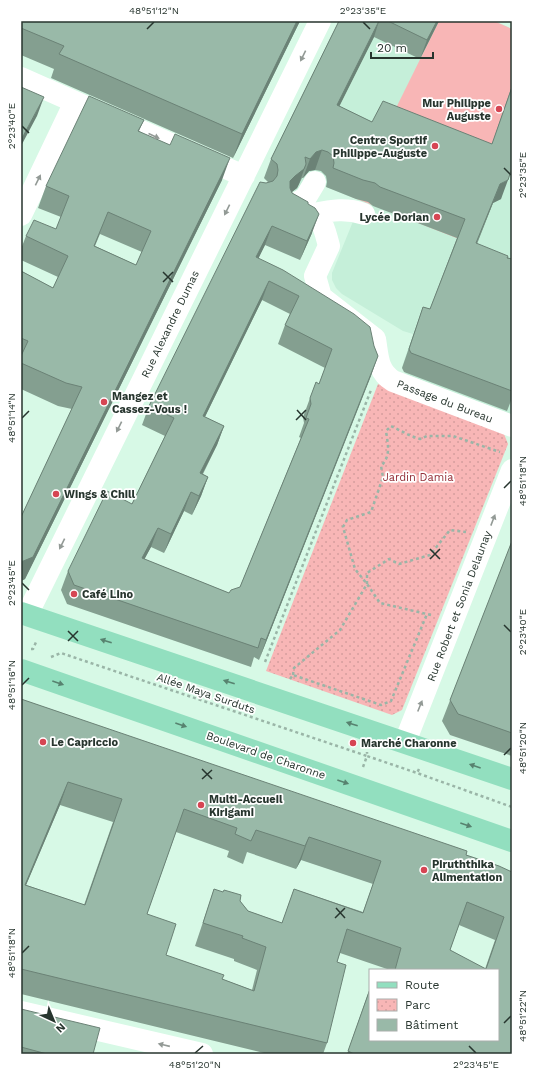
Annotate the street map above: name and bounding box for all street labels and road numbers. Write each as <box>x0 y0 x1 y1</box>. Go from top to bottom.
street label: Rue Alexandre Dumas <box>139 268 202 380</box>
street label: Passage du Bureau <box>395 377 495 426</box>
street label: Rue Robert et Sonia Delaunay <box>425 529 494 683</box>
street label: Allée Maya Surduts <box>155 671 257 716</box>
street label: Boulevard de Charonne <box>204 729 327 782</box>

